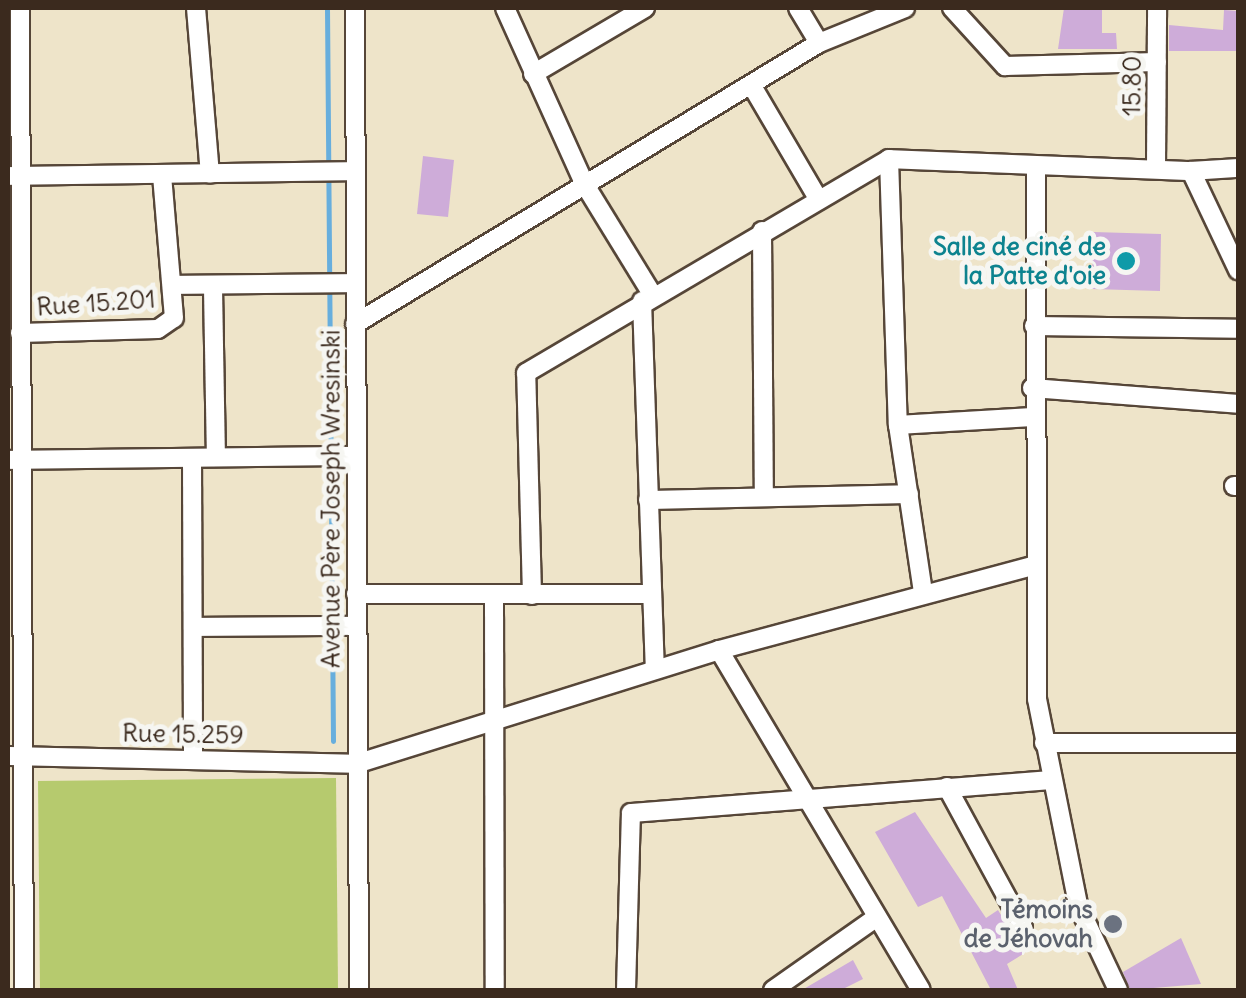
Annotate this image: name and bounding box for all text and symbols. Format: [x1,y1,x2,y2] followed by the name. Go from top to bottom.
[1116,56,1148,116] street label: 15.80
[933,232,1106,291] place label: Salle de ciné de la Patte d'oie
[1115,250,1137,272] marker: Salle de ciné de la Patte d'oie
[35,284,157,322] street label: Rue 15.201
[316,330,346,668] street label: Avenue Père Joseph Wresinski
[122,718,244,750] street label: Rue 15.259
[964,895,1093,954] place label: Témoins de Jéhovah
[1102,913,1124,935] marker: Témoins de Jéhovah

